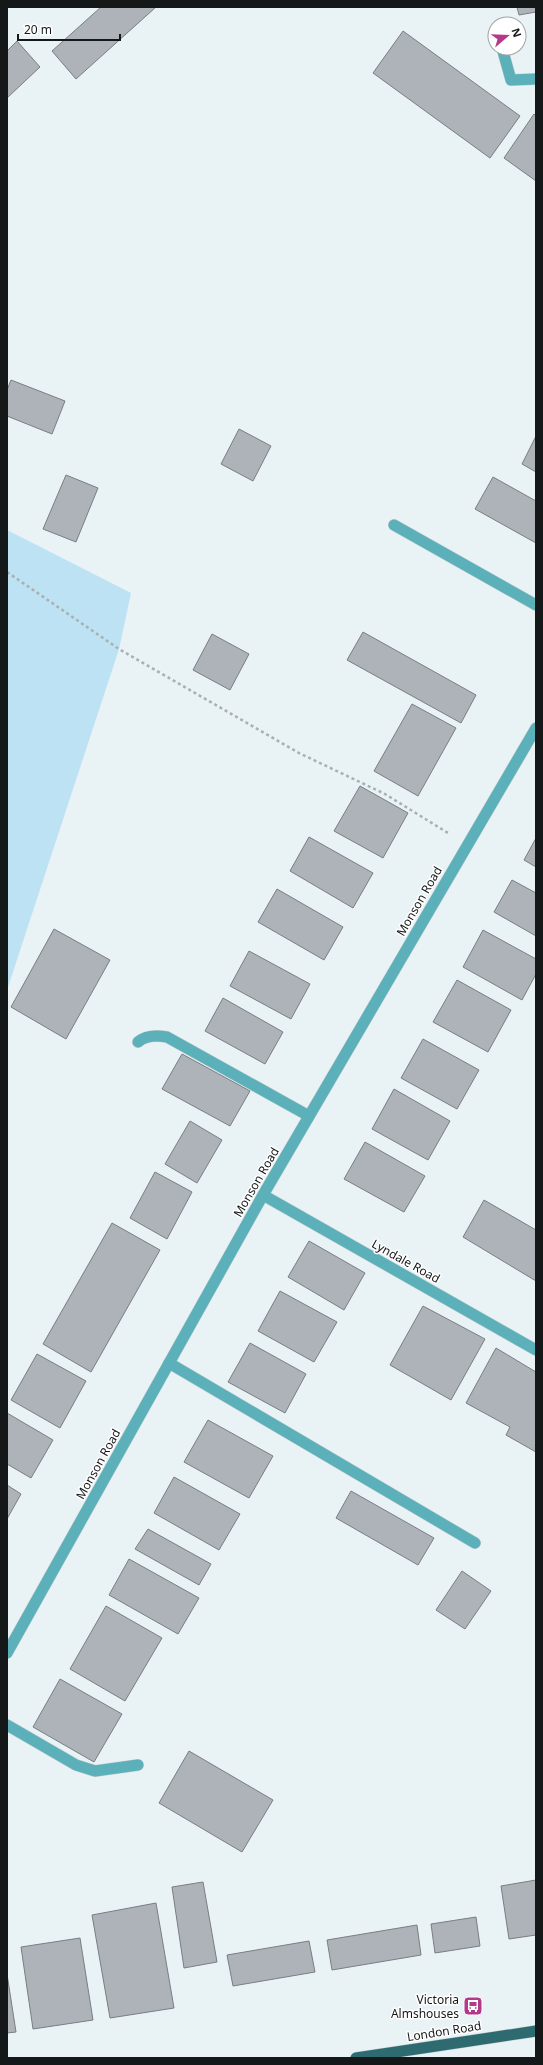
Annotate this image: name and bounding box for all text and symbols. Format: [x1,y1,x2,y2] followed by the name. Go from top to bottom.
[18,16,120,42] scale bar
[487,16,527,56] north arrow
[24,21,52,38] text: 20 m
[508,26,525,39] text: N
[392,863,446,939] street label: Monson Road
[229,1144,283,1220] street label: Monson Road
[369,1235,443,1287] street label: Lyndale Road
[72,1426,124,1502] street label: Monson Road
[391,1991,459,2022] place label: Victoria Almshouses
[462,1995,484,2017] bus stop icon: Victoria Almshouses
[406,2017,482,2045] street label: London Road

